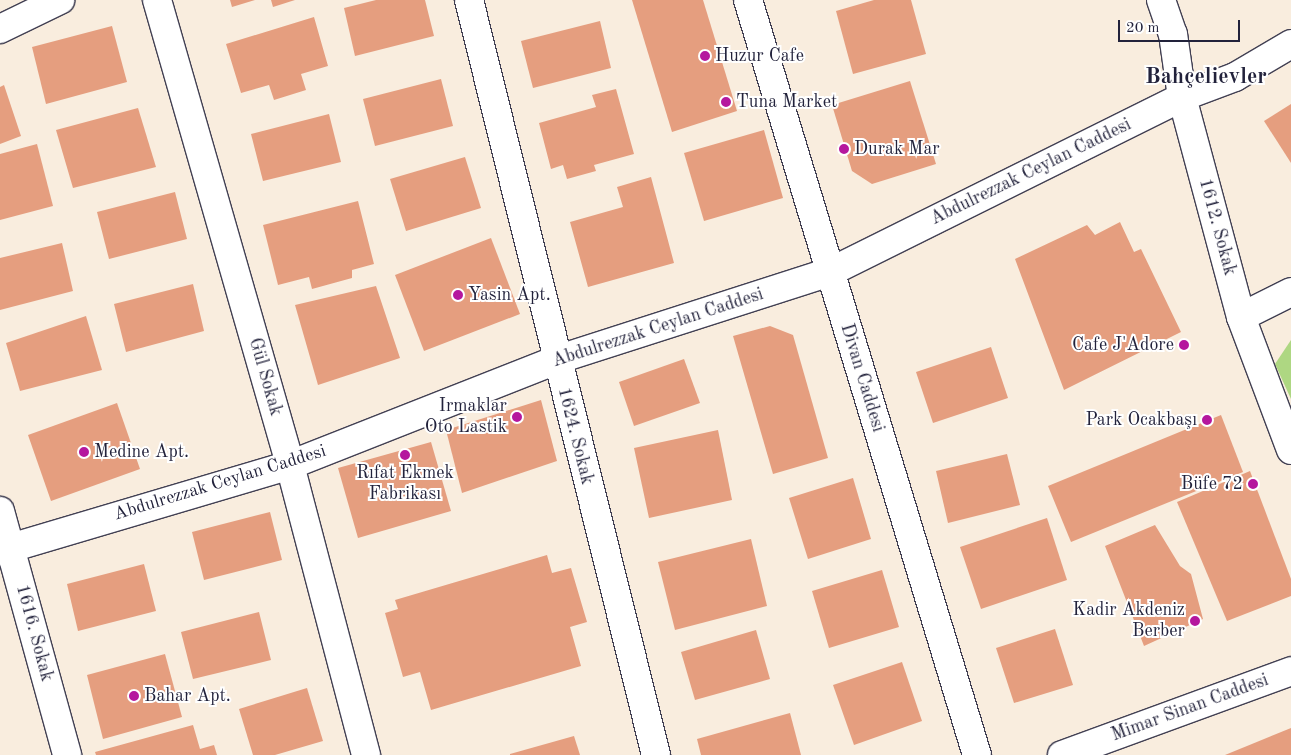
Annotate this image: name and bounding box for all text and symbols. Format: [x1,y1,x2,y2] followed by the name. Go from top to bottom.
[1121,10,1244,42] scale bar
[1126,21,1160,36] text: 20 m
[715,45,804,67] place label: Huzur Cafe
[699,50,711,62] marker: Huzur Cafe
[1145,65,1267,91] district label: Bahçelievler
[736,91,837,113] place label: Tuna Market
[720,96,732,108] marker: Tuna Market
[927,114,1135,230] street label: Abdulrezzak Ceylan Caddesi
[854,138,940,160] place label: Durak Mar
[838,143,850,155] marker: Durak Mar
[1194,176,1240,278] street label: 1612. Sokak
[468,284,551,306] place label: Yasin Apt.
[550,284,766,372] street label: Abdulrezzak Ceylan Caddesi
[452,289,464,301] marker: Yasin Apt.
[835,321,889,435] street label: Divan Caddesi
[1072,334,1174,356] place label: Cafe J'Adore
[244,335,286,419] street label: Gül Sokak
[1178,339,1190,351] marker: Cafe J'Adore
[552,385,598,487] street label: 1624. Sokak
[425,396,507,438] place label: Irmaklar Oto Lastik
[1085,409,1197,431] place label: Park Ocakbaşı
[511,411,523,423] marker: Irmaklar Oto Lastik
[1201,414,1213,426] marker: Park Ocakbaşı
[111,440,329,526] street label: Abdulrezzak Ceylan Caddesi
[94,441,189,463] place label: Medine Apt.
[78,446,90,458] marker: Medine Apt.
[399,449,411,461] marker: Rıfat Ekmek Fabrikası
[356,463,454,506] place label: Rıfat Ekmek Fabrikası
[1181,473,1243,495] place label: Büfe 72
[1247,478,1259,490] marker: Büfe 72
[11,582,57,684] street label: 1616. Sokak
[1073,600,1185,642] place label: Kadir Akdeniz Berber
[1189,615,1201,627] marker: Kadir Akdeniz Berber
[1108,670,1272,746] street label: Mimar Sinan Caddesi
[144,685,231,707] place label: Bahar Apt.
[128,690,140,702] marker: Bahar Apt.

